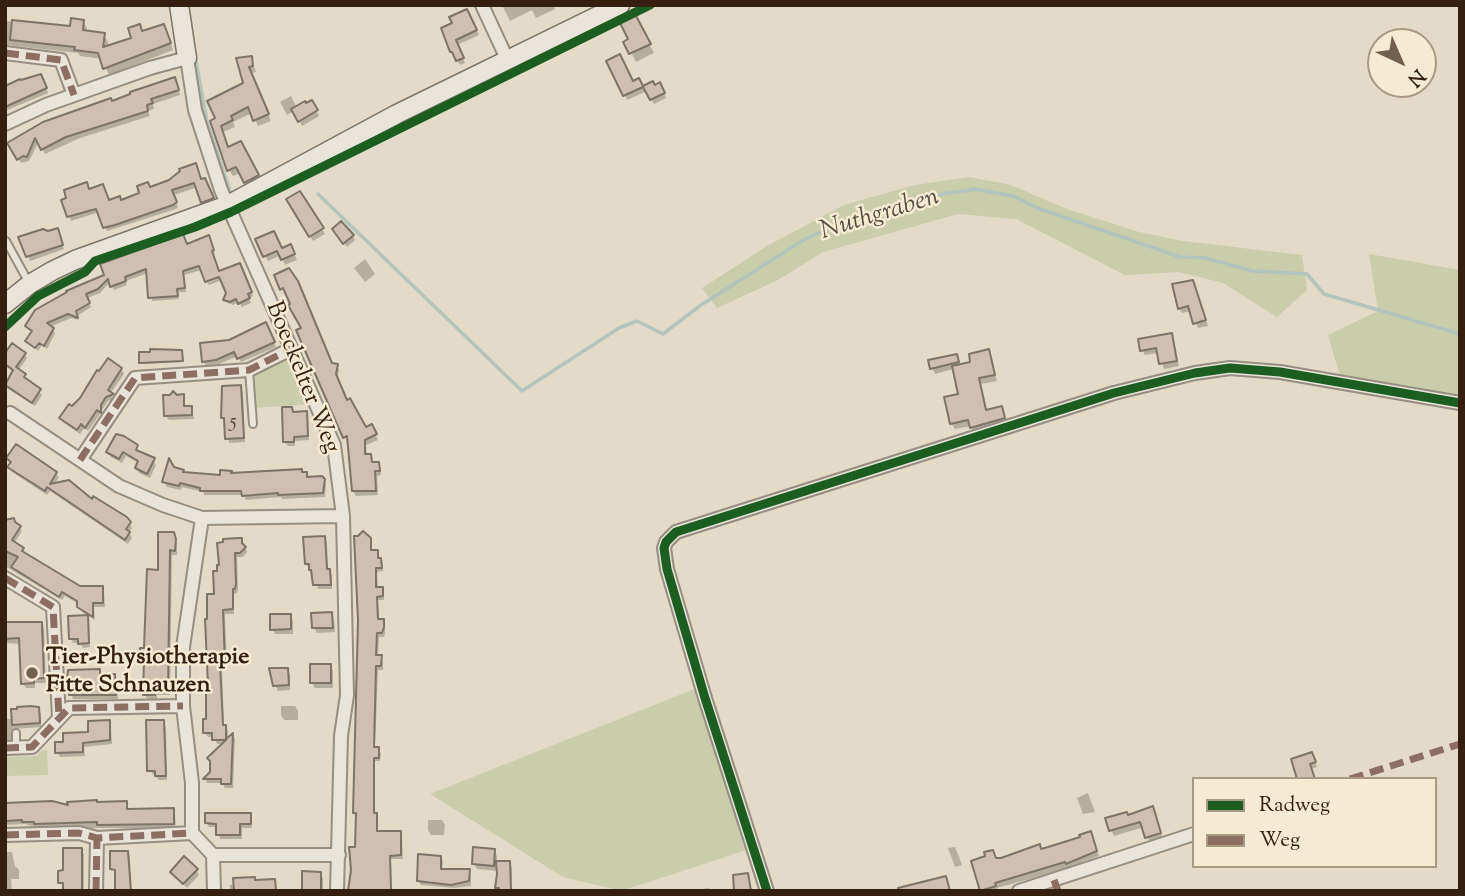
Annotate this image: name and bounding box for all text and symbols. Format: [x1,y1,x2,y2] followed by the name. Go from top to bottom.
[1367,28,1437,98] north arrow
[1401,62,1430,92] text: N
[817,183,943,249] water label: Nuthgraben
[257,298,345,458] street label: Boeckelter Weg
[229,410,237,436] house number: 5
[46,645,249,701] place label: Tier-Physiotherapie Fitte Schnauzen
[24,665,40,681] marker: Tier-Physiotherapie Fitte Schnauzen
[1192,777,1437,868] legend
[1259,791,1330,821] text: Radweg
[1259,826,1300,856] text: Weg

